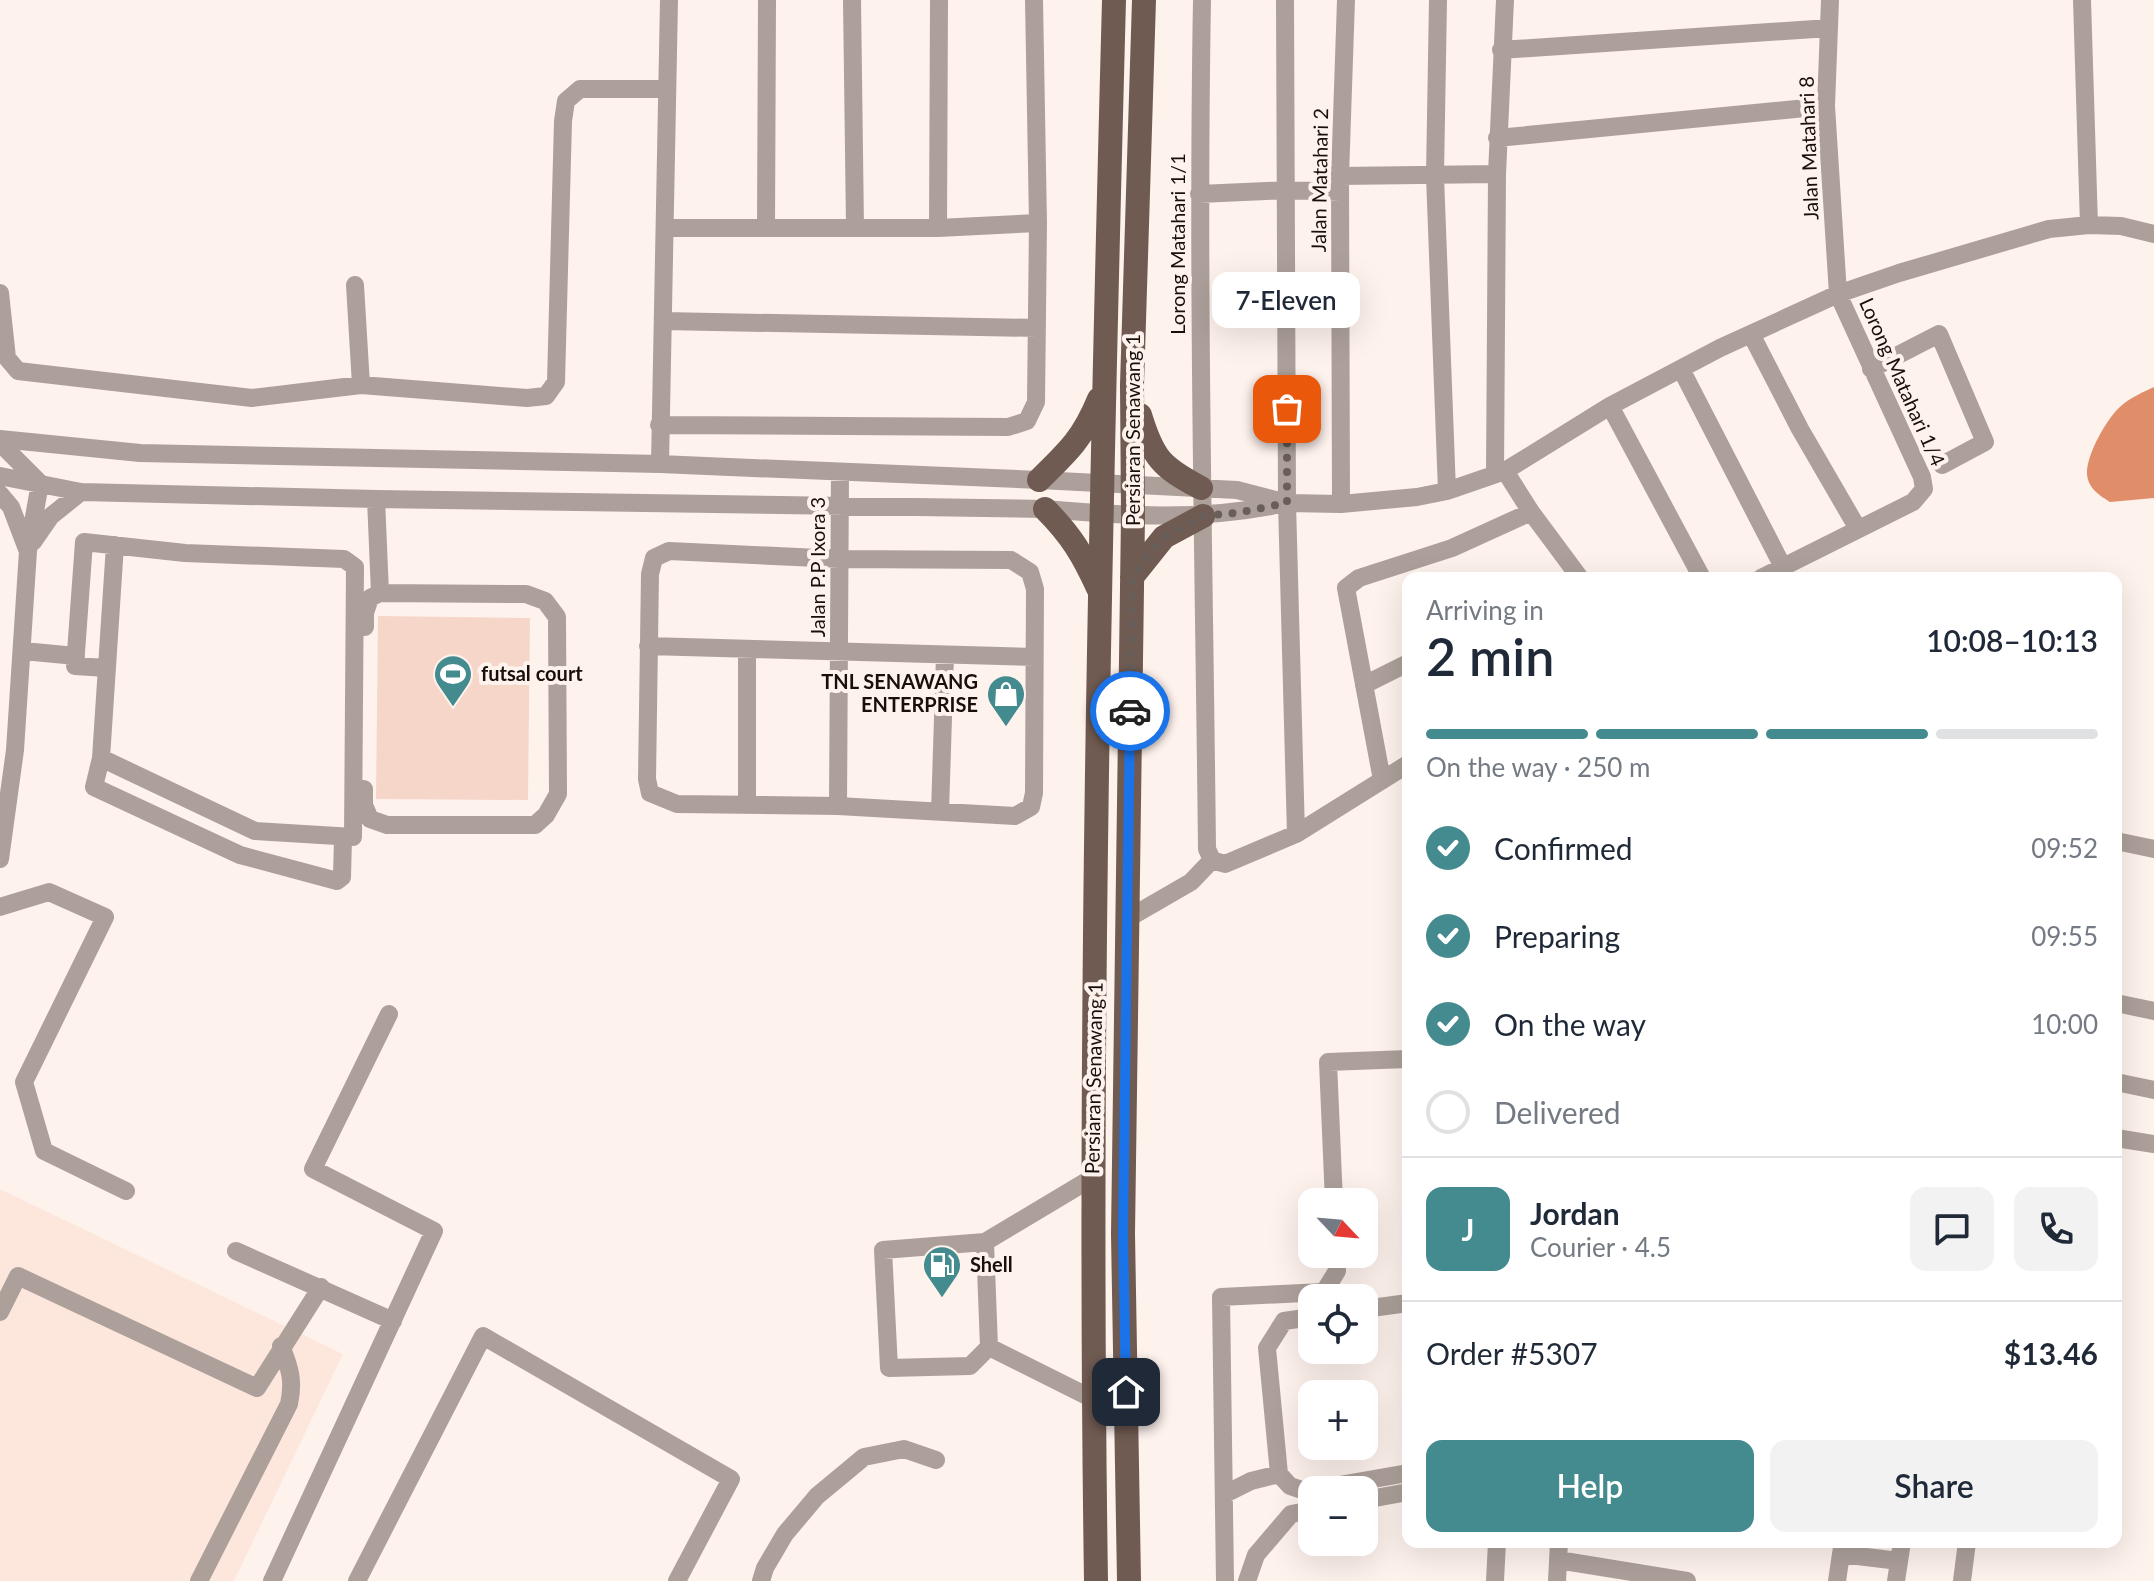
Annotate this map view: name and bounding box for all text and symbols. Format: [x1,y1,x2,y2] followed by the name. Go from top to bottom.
[1793,76,1823,220] street label: Jalan Matahari 8
[1306,108,1332,252] street label: Jalan Matahari 2
[1165,153,1189,335] street label: Lorong Matahari 1/1
[1213,273,1361,329] callout: 7-Eleven
[1235,284,1337,316] text: 7-Eleven
[1855,294,1951,470] street label: Lorong Matahari 1/4
[1120,334,1144,526] street label: Persiaran Senawang 1
[1253,375,1321,443] pin
[1265,387,1309,431] icon: bag
[805,497,829,637] street label: Jalan P.P Ixora 3
[1426,594,1544,626] text: Arriving in
[1926,622,2098,658] text: 10:08–10:13
[1426,625,1554,687] text: 2 min
[432,653,474,708] sports icon: futsal court
[481,661,583,685] place label: futsal court
[821,669,978,716] place label: TNL SENAWANG ENTERPRISE
[1090,671,1170,751] courier
[985,673,1027,728] shop icon: TNL SENAWANG ENTERPRISE
[1108,689,1152,733] icon: car
[1426,751,1650,783] text: On the way · 250 m
[1426,826,1470,870] icon: check
[1494,830,1633,866] text: Confirmed
[2031,832,2098,864] text: 09:52
[1426,914,1470,958] icon: check
[1494,918,1620,954] text: Preparing
[2031,920,2098,952] text: 09:55
[1079,982,1107,1174] street label: Persiaran Senawang 1
[1426,1002,1470,1046] icon: check
[1494,1006,1646,1042] text: On the way
[2031,1008,2098,1040] text: 10:00
[1494,1094,1621,1130] text: Delivered
[1910,1187,1994,1271] button: chat
[2014,1187,2098,1271] button: phone
[1298,1188,1378,1268] north arrow
[1298,1188,1378,1556] map controls
[1530,1195,1620,1231] text: Jordan
[1462,1211,1474,1247] text: J
[1530,1231,1671,1263] text: Courier · 4.5
[921,1244,963,1299] fuel station icon: Shell
[970,1252,1013,1276] place label: Shell
[1298,1284,1378,1364] button: locate
[1426,1335,1598,1371] text: Order #5307
[2004,1335,2098,1371] text: $13.46
[1092,1358,1160,1426] pin
[1104,1370,1148,1414] icon: home
[1298,1380,1378,1460] button: +
[1426,1440,1754,1532] button: Help
[1770,1440,2098,1532] button: Share
[1298,1476,1378,1556] button: −

